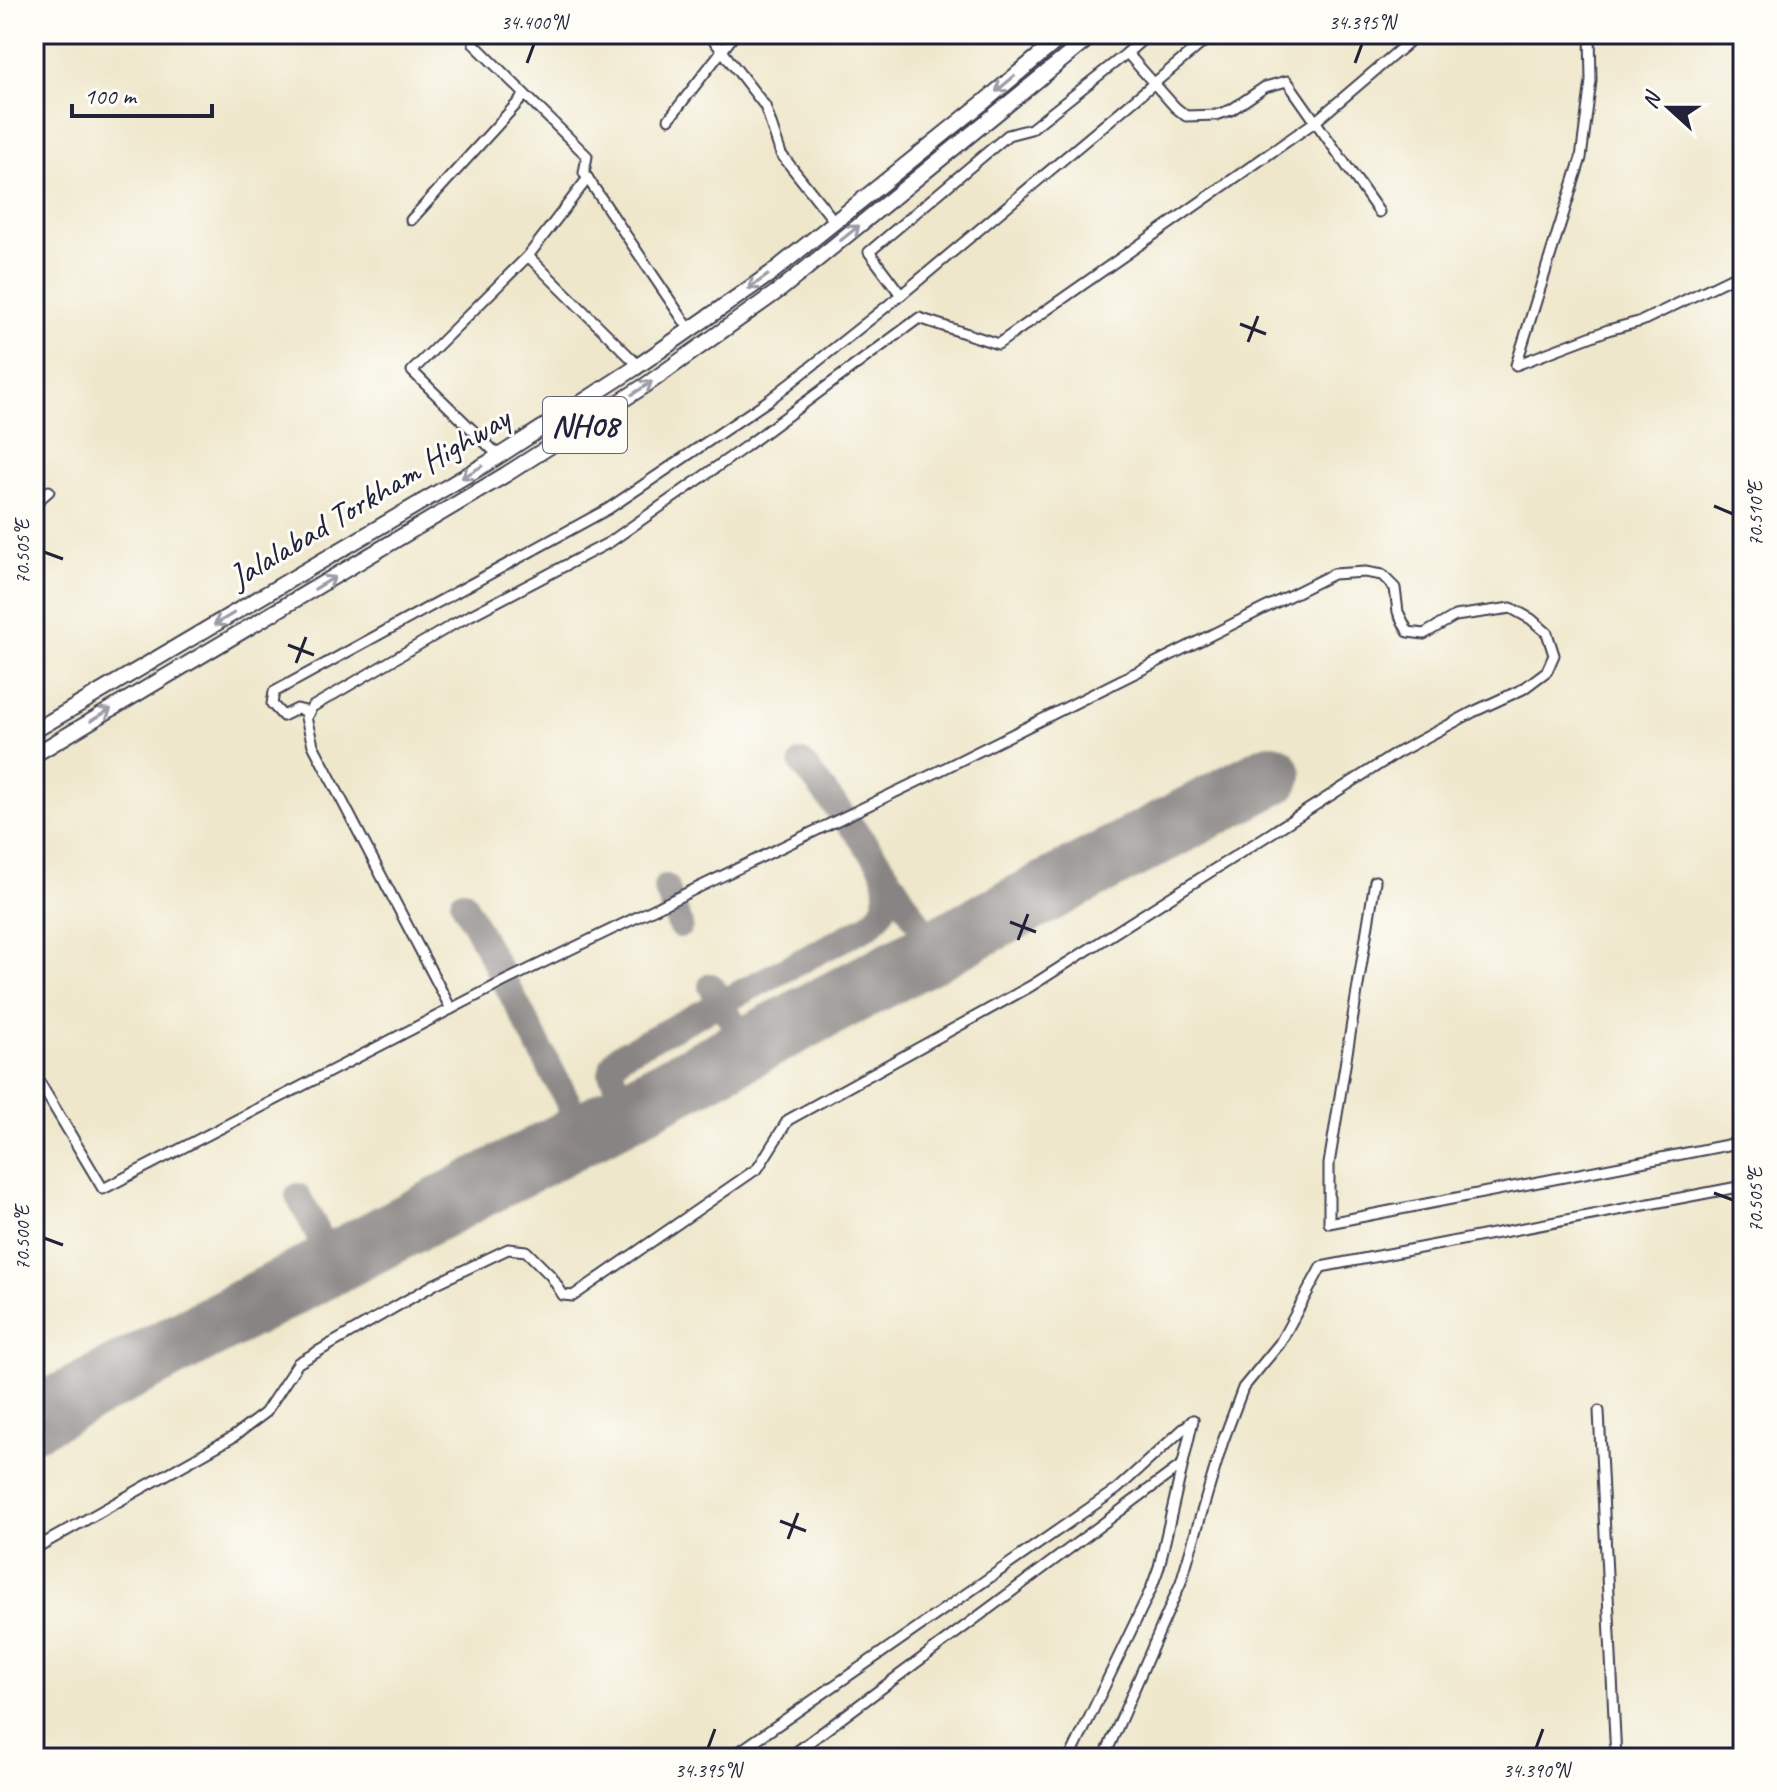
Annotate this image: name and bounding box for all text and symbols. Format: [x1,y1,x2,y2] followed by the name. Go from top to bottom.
[501,10,570,35] text: 34.400°N
[1329,10,1398,35] text: 34.395°N
[72,68,212,118] scale bar
[1629,68,1709,148] north arrow
[995,75,1016,93] one-way arrow
[84,81,138,111] text: 100 m
[1636,87,1668,113] text: N
[839,224,860,242] one-way arrow
[748,274,770,290] one-way arrow
[630,380,652,396] one-way arrow
[219,394,520,599] street label: Jalalabad Torkham Highway
[543,397,627,453] road number: NH08
[461,464,484,480] one-way arrow
[1743,479,1768,547] text: 70.510°E
[10,517,35,585] text: 70.505°E
[313,574,336,590] one-way arrow
[213,611,236,627] one-way arrow
[89,707,112,723] one-way arrow
[1743,1165,1768,1233] text: 70.505°E
[10,1203,35,1271] text: 70.500°E
[675,1758,744,1783] text: 34.395°N
[1503,1758,1572,1783] text: 34.390°N

